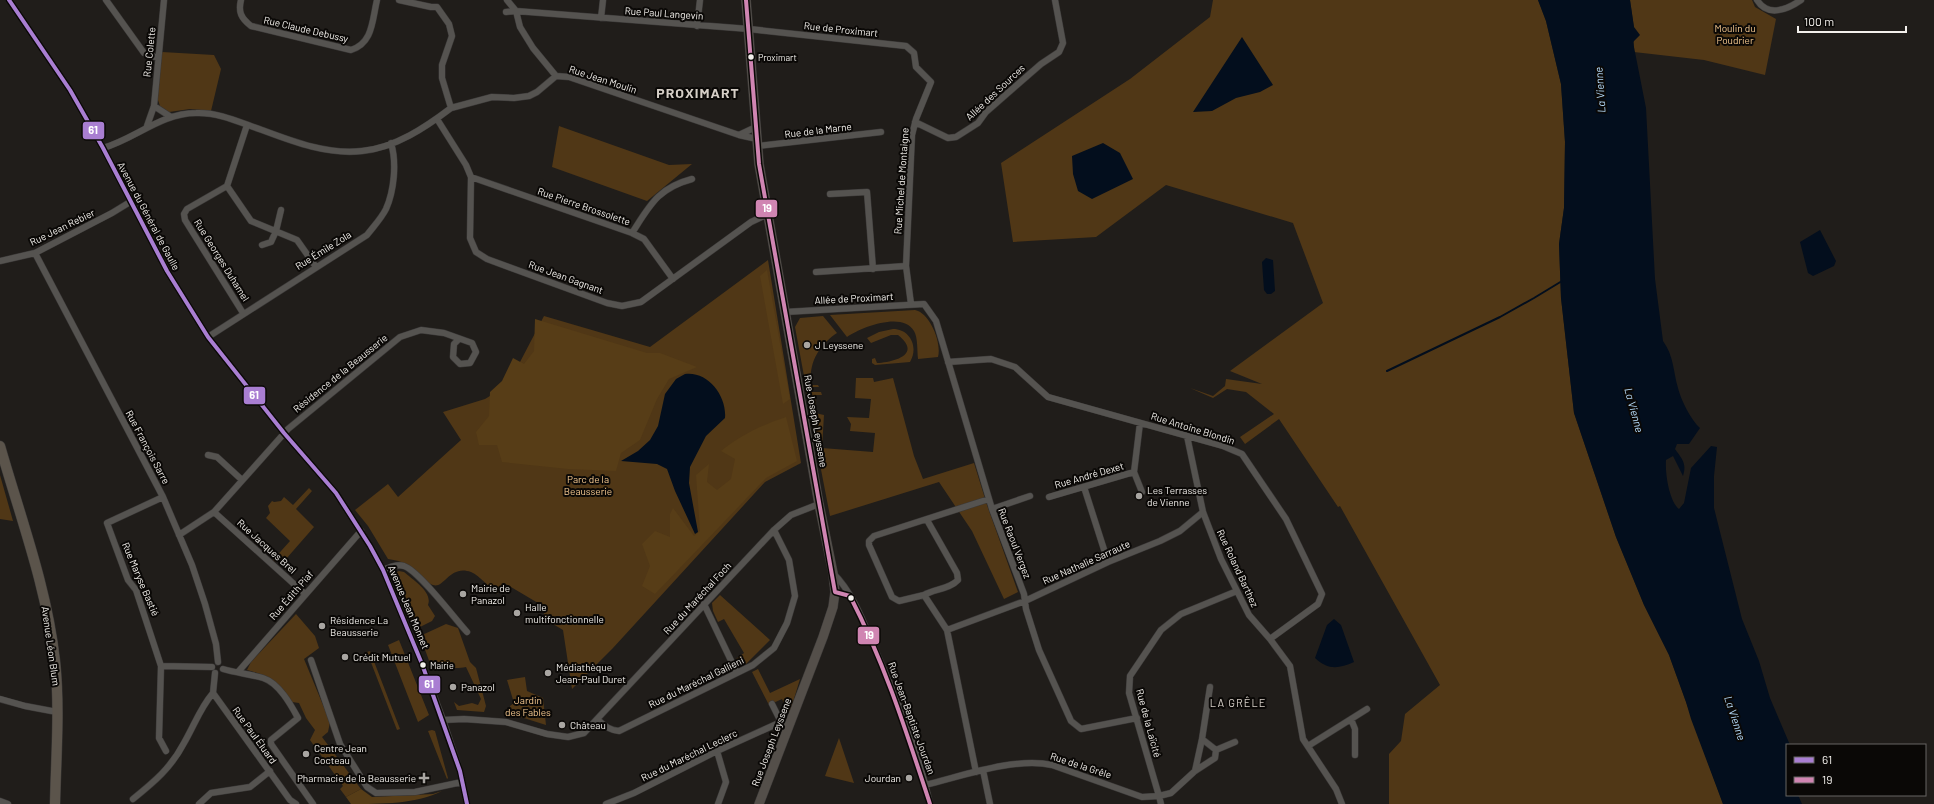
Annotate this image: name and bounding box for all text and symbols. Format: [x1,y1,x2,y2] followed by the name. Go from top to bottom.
[624,4,704,22] street label: Rue Paul Langevin
[1798,8,1906,34] scale bar
[262,13,350,45] street label: Rue Claude Debussy
[1804,14,1834,28] text: 100 m
[803,19,879,39] street label: Rue de Proximart
[1714,22,1756,46] park label: Moulin du Poudrier
[140,26,158,78] street label: Rue Colette
[746,52,756,62] marker: Proximart
[758,52,797,63] place label: Proximart
[963,61,1027,122] street label: Allée des Sources
[568,62,638,96] street label: Rue Jean Moulin
[1591,66,1608,113] water label: La Vienne
[656,84,740,101] district label: PROXIMART
[784,120,852,140] street label: Rue de la Marne
[82,121,105,140] line badge: 61
[88,123,98,136] text: 61
[891,127,911,235] street label: Rue Michel de Montaigne
[115,160,183,272] street label: Avenue du Général de Gaulle
[536,184,632,228] street label: Rue Pierre Brossolette
[755,199,778,218] line badge: 19
[762,201,772,214] text: 19
[28,206,97,248] street label: Rue Jean Rebier
[192,217,252,303] street label: Rue Georges Duhamel
[293,228,353,272] street label: Rue Émile Zola
[527,258,605,296] street label: Rue Jean Gagnant
[814,290,894,306] street label: Allée de Proximart
[290,331,390,415] street label: Résidence de la Beausserie
[815,339,863,351] place label: J Leyssene
[802,340,812,350] marker: J Leyssene
[802,374,830,468] street label: Rue Joseph Leyssene
[243,386,266,405] line badge: 61
[1622,386,1647,434] water label: La Vienne
[249,388,259,401] text: 61
[123,408,173,486] street label: Rue François Sarre
[1150,410,1236,446] street label: Rue Antoine Blondin
[1053,459,1125,491] street label: Rue André Dexet
[564,473,612,497] park label: Parc de la Beausserie
[1147,484,1207,508] place label: Les Terrasses de Vienne
[1134,491,1144,501] marker: Les Terrasses de Vienne
[996,506,1034,580] street label: Rue Raoul Vergez
[235,516,299,576] street label: Rue Jacques Brel
[1215,527,1261,609] street label: Rue Roland Barthez
[1040,537,1132,587] street label: Rue Nathalie Sarraute
[120,540,162,618] street label: Rue Maryse Bastié
[661,559,733,637] street label: Rue du Maréchal Foch
[386,563,432,651] street label: Avenue Jean Monnet
[266,568,316,622] street label: Rue Édith Piaf
[471,582,510,606] place label: Mairie de Panazol
[458,589,468,599] marker: Mairie de Panazol
[846,593,856,603] unlabelled marker
[525,601,604,625] place label: Halle multifonctionnelle
[40,606,62,686] street label: Avenue Léon Blum
[512,608,522,618] marker: Halle multifonctionnelle
[330,614,388,638] place label: Résidence La Beausserie
[317,621,327,631] marker: Résidence La Beausserie
[857,626,880,645] line badge: 19
[864,628,874,641] text: 19
[353,651,411,663] place label: Crédit Mutuel
[340,652,350,662] marker: Crédit Mutuel
[646,654,746,710] street label: Rue du Maréchal Gallieni
[418,660,428,670] marker: Mairie
[430,660,454,671] place label: Mairie
[886,660,938,776] street label: Rue Jean-Baptiste Jourdan
[556,661,626,685] place label: Médiathèque Jean-Paul Duret
[543,668,553,678] marker: Médiathèque Jean-Paul Duret
[418,675,441,694] line badge: 61
[424,677,434,690] text: 61
[461,681,495,693] place label: Panazol
[448,682,458,692] marker: Panazol
[1134,687,1164,759] street label: Rue de la Laïcité
[505,694,551,718] park label: Jardin des Fables
[1722,694,1749,742] water label: La Vienne
[749,696,793,788] street label: Rue Joseph Leyssene
[1210,696,1266,709] district label: LA GRÊLE
[230,704,280,766] street label: Rue Paul Éluard
[570,719,606,731] place label: Château
[557,720,567,730] marker: Château
[639,726,739,784] street label: Rue du Maréchal Leclerc
[314,742,367,766] place label: Centre Jean Cocteau
[1786,744,1926,796] legend
[301,749,311,759] marker: Centre Jean Cocteau
[1049,749,1113,781] street label: Rue de la Grêle
[1822,752,1832,766] text: 61
[297,772,416,784] place label: Pharmacie de la Beausserie
[865,772,901,784] place label: Jourdan
[1822,772,1832,786] text: 19
[419,773,429,783] marker: Pharmacie de la Beausserie
[904,773,914,783] marker: Jourdan

